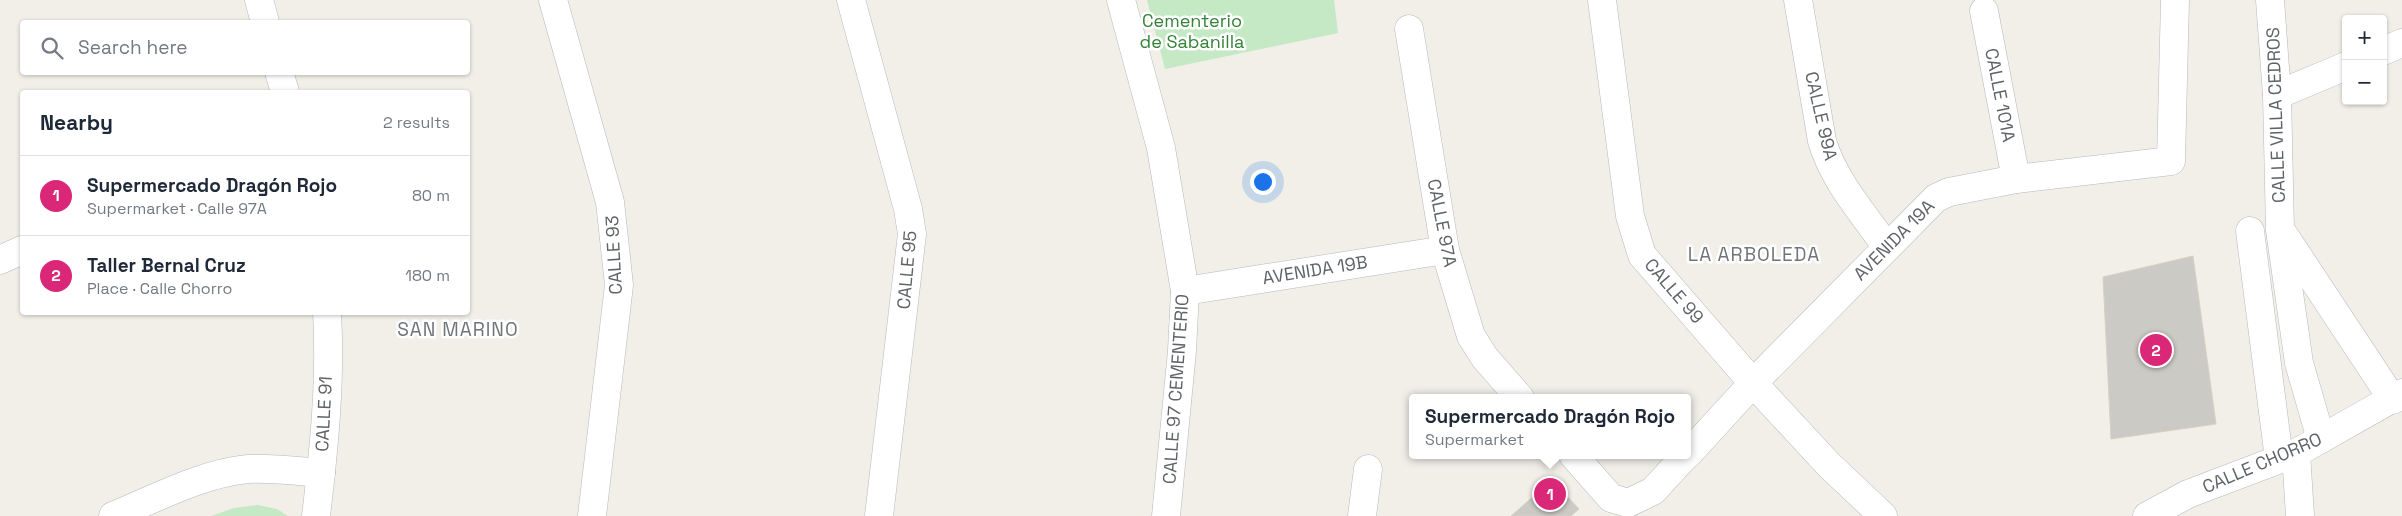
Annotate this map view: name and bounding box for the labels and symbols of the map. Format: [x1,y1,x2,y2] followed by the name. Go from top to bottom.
[1140,9,1244,53] park label: Cementerio de Sabanilla
[2261,27,2290,203] street label: CALLE VILLA CEDROS
[1980,46,2021,144] street label: CALLE 101A
[1800,69,1843,163] street label: CALLE 99A
[1250,169,1276,195] your location
[1423,177,1462,269] street label: CALLE 97A
[1848,194,1939,285] street label: AVENIDA 19A
[600,215,627,295] street label: CALLE 93
[892,230,921,310] street label: CALLE 95
[1688,242,1820,267] district label: LA ARBOLEDA
[1261,250,1369,289] street label: AVENIDA 19B
[1640,253,1709,328] street label: CALLE 99
[1157,293,1194,485] street label: CALLE 97 CEMENTERIO
[397,317,519,342] district label: SAN MARINO
[2140,331,2172,369] pin: 2
[310,376,337,452] street label: CALLE 91
[2199,427,2325,498] street label: CALLE CHORRO
[1534,475,1566,513] pin: 1

